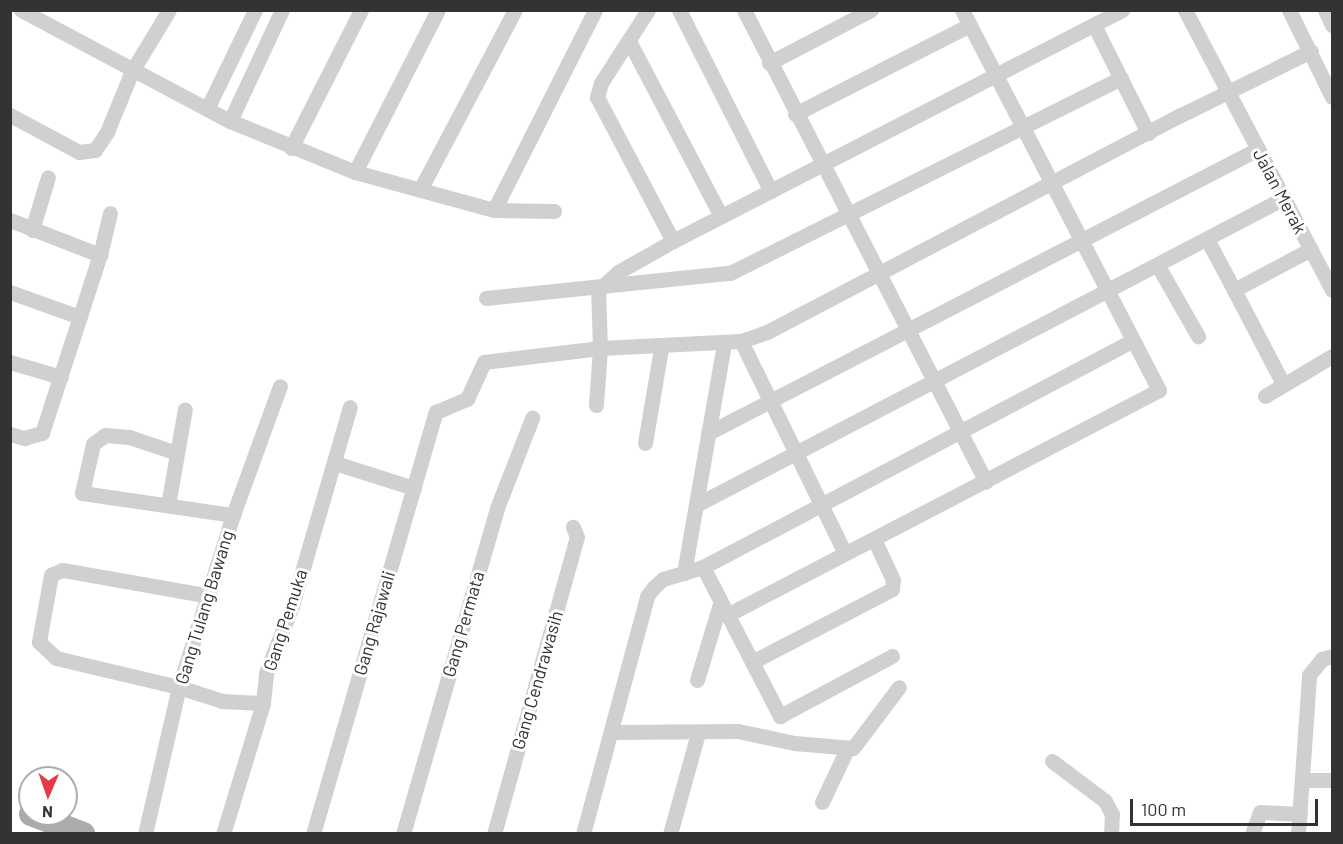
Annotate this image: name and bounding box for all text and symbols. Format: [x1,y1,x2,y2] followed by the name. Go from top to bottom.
[1249,145,1311,237] street label: Jalan Merak
[170,527,238,687] street label: Gang Tulang Bawang
[258,566,312,674] street label: Gang Pemuka
[349,568,399,678] street label: Gang Rajawali
[438,569,488,679] street label: Gang Permata
[507,608,567,752] street label: Gang Cendrawasih
[18,766,78,826] north arrow
[1133,787,1320,825] scale bar
[1141,798,1186,820] text: 100 m
[42,803,53,822] text: N

